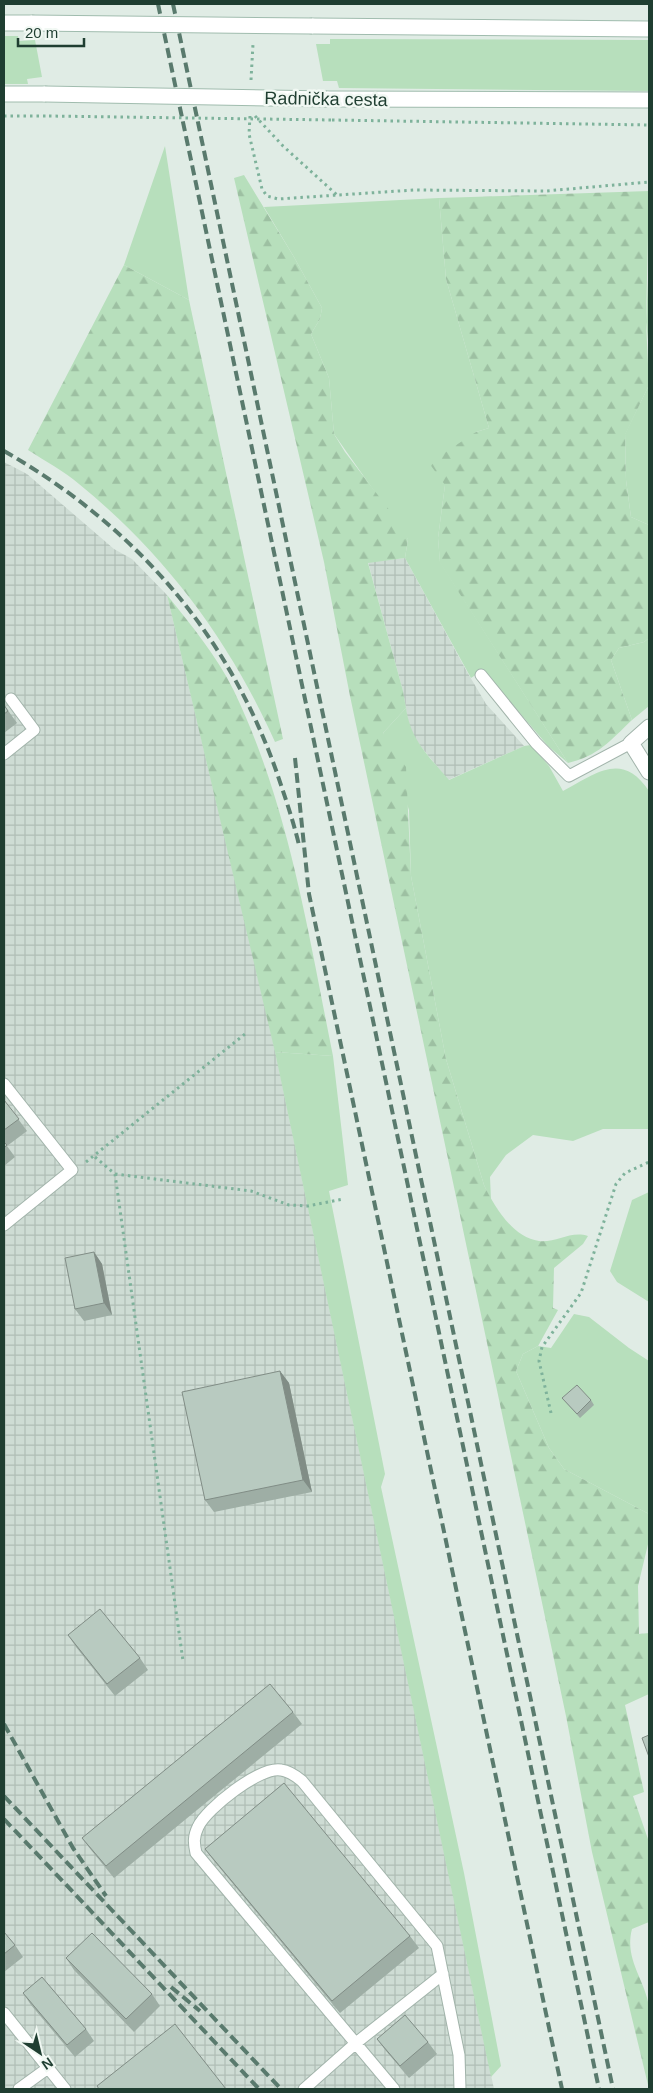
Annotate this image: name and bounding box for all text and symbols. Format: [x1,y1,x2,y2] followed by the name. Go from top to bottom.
[18,15,84,47] scale bar
[25,24,58,41] text: 20 m
[264,88,389,110] street label: Radnička cesta
[15,2028,65,2078] north arrow
[39,2054,56,2073] text: N

